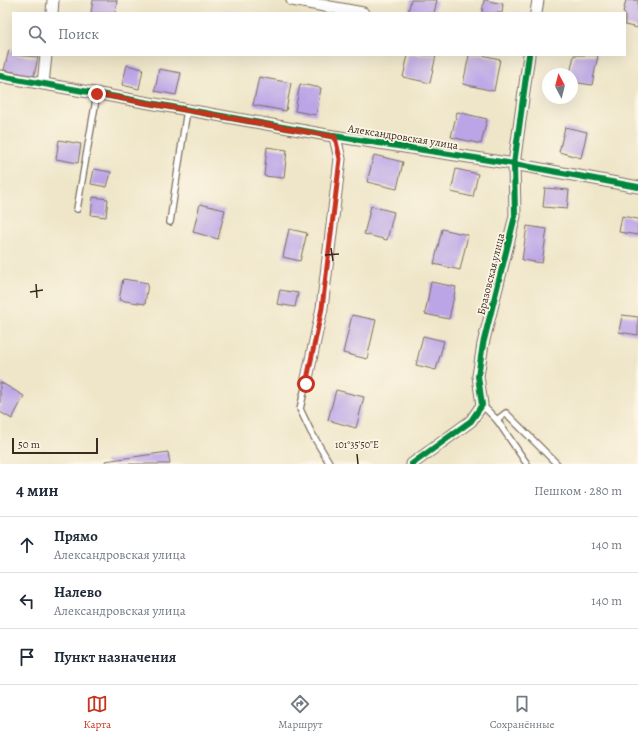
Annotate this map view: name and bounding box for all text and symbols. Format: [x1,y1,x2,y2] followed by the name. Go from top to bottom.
[12,12,626,56] search box
[26,23,48,45] icon: search
[58,24,99,44] text: Поиск
[542,68,578,104] north arrow
[88,85,106,103] route end
[346,121,460,153] street label: Александровская улица
[474,231,509,316] street label: Бразовская улица
[297,375,315,393] route start
[12,436,98,455] scale bar
[18,437,40,452] text: 50 m
[335,438,379,451] text: 101°35'50"E
[16,479,59,502] text: 4 мин
[534,482,622,499] text: Пешком · 280 m
[54,526,98,546] text: Прямо
[16,534,38,556] icon: ahead
[591,536,622,553] text: 140 m
[54,546,186,563] text: Александровская улица
[54,582,102,602] text: Налево
[16,590,38,612] icon: left
[591,592,622,609] text: 140 m
[54,602,186,619] text: Александровская улица
[16,646,38,668] icon: arrive
[54,647,176,667] text: Пункт назначения
[83,693,111,732] tab: Карта
[278,693,323,732] tab: Маршрут
[490,693,555,732] tab: Сохранённые

